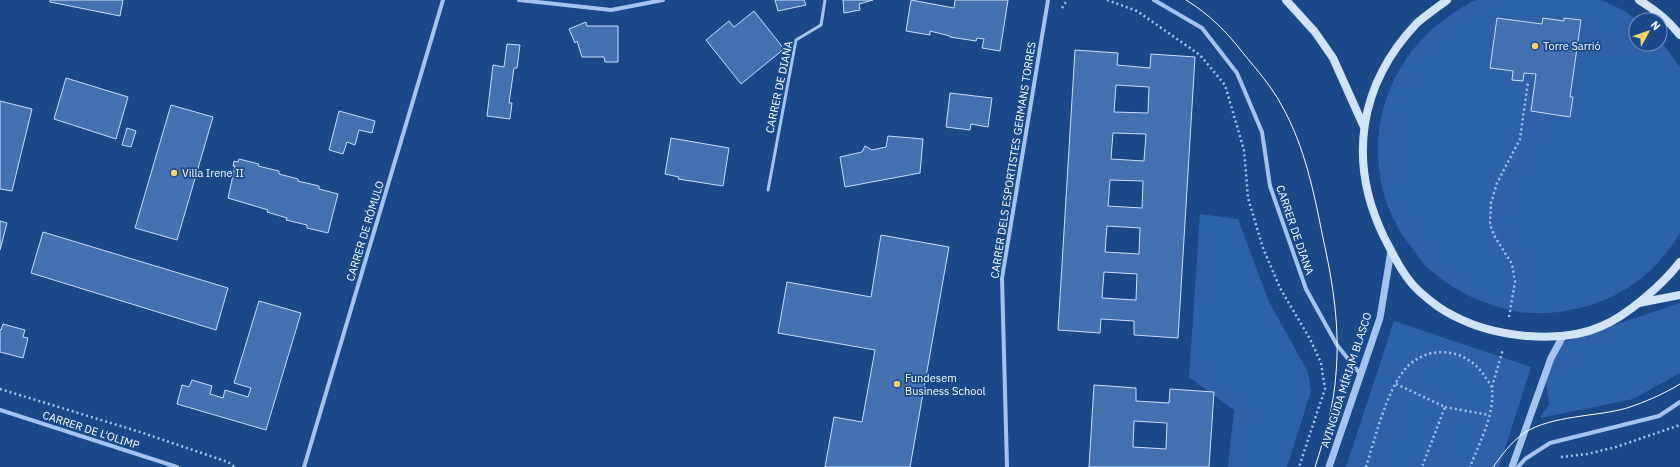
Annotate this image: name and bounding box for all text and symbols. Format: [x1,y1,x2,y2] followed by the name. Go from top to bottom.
[1628,12,1668,52] north arrow
[1648,18,1664,33] text: N
[1543,39,1601,53] place label: Torre Sarrió
[762,40,796,134] street label: CARRER DE DIANA
[987,41,1039,279] street label: CARRER DELS ESPORTISTES GERMANS TORRES
[1530,41,1540,51] marker: Torre Sarrió
[182,166,244,180] place label: Villa Irene II
[169,168,179,178] marker: Villa Irene II
[343,179,387,283] street label: CARRER DE RÓMULO
[1273,183,1317,277] street label: CARRER DE DIANA
[1317,310,1375,450] street label: AVINGUDA MÍRIAM BLASCO
[905,371,986,398] place label: Fundesem Business School
[892,379,902,389] marker: Fundesem Business School
[41,408,141,452] street label: CARRER DE L'OLIMP

